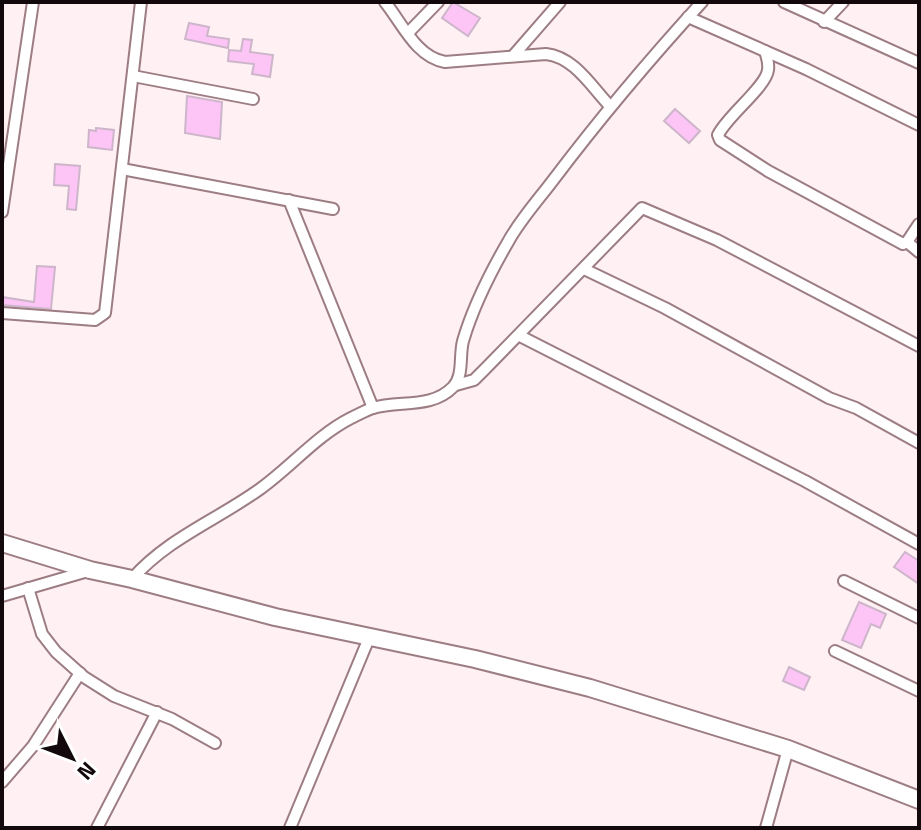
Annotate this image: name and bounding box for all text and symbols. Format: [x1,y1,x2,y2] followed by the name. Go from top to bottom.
[32,718,112,798] north arrow
[69,754,105,788] text: N

